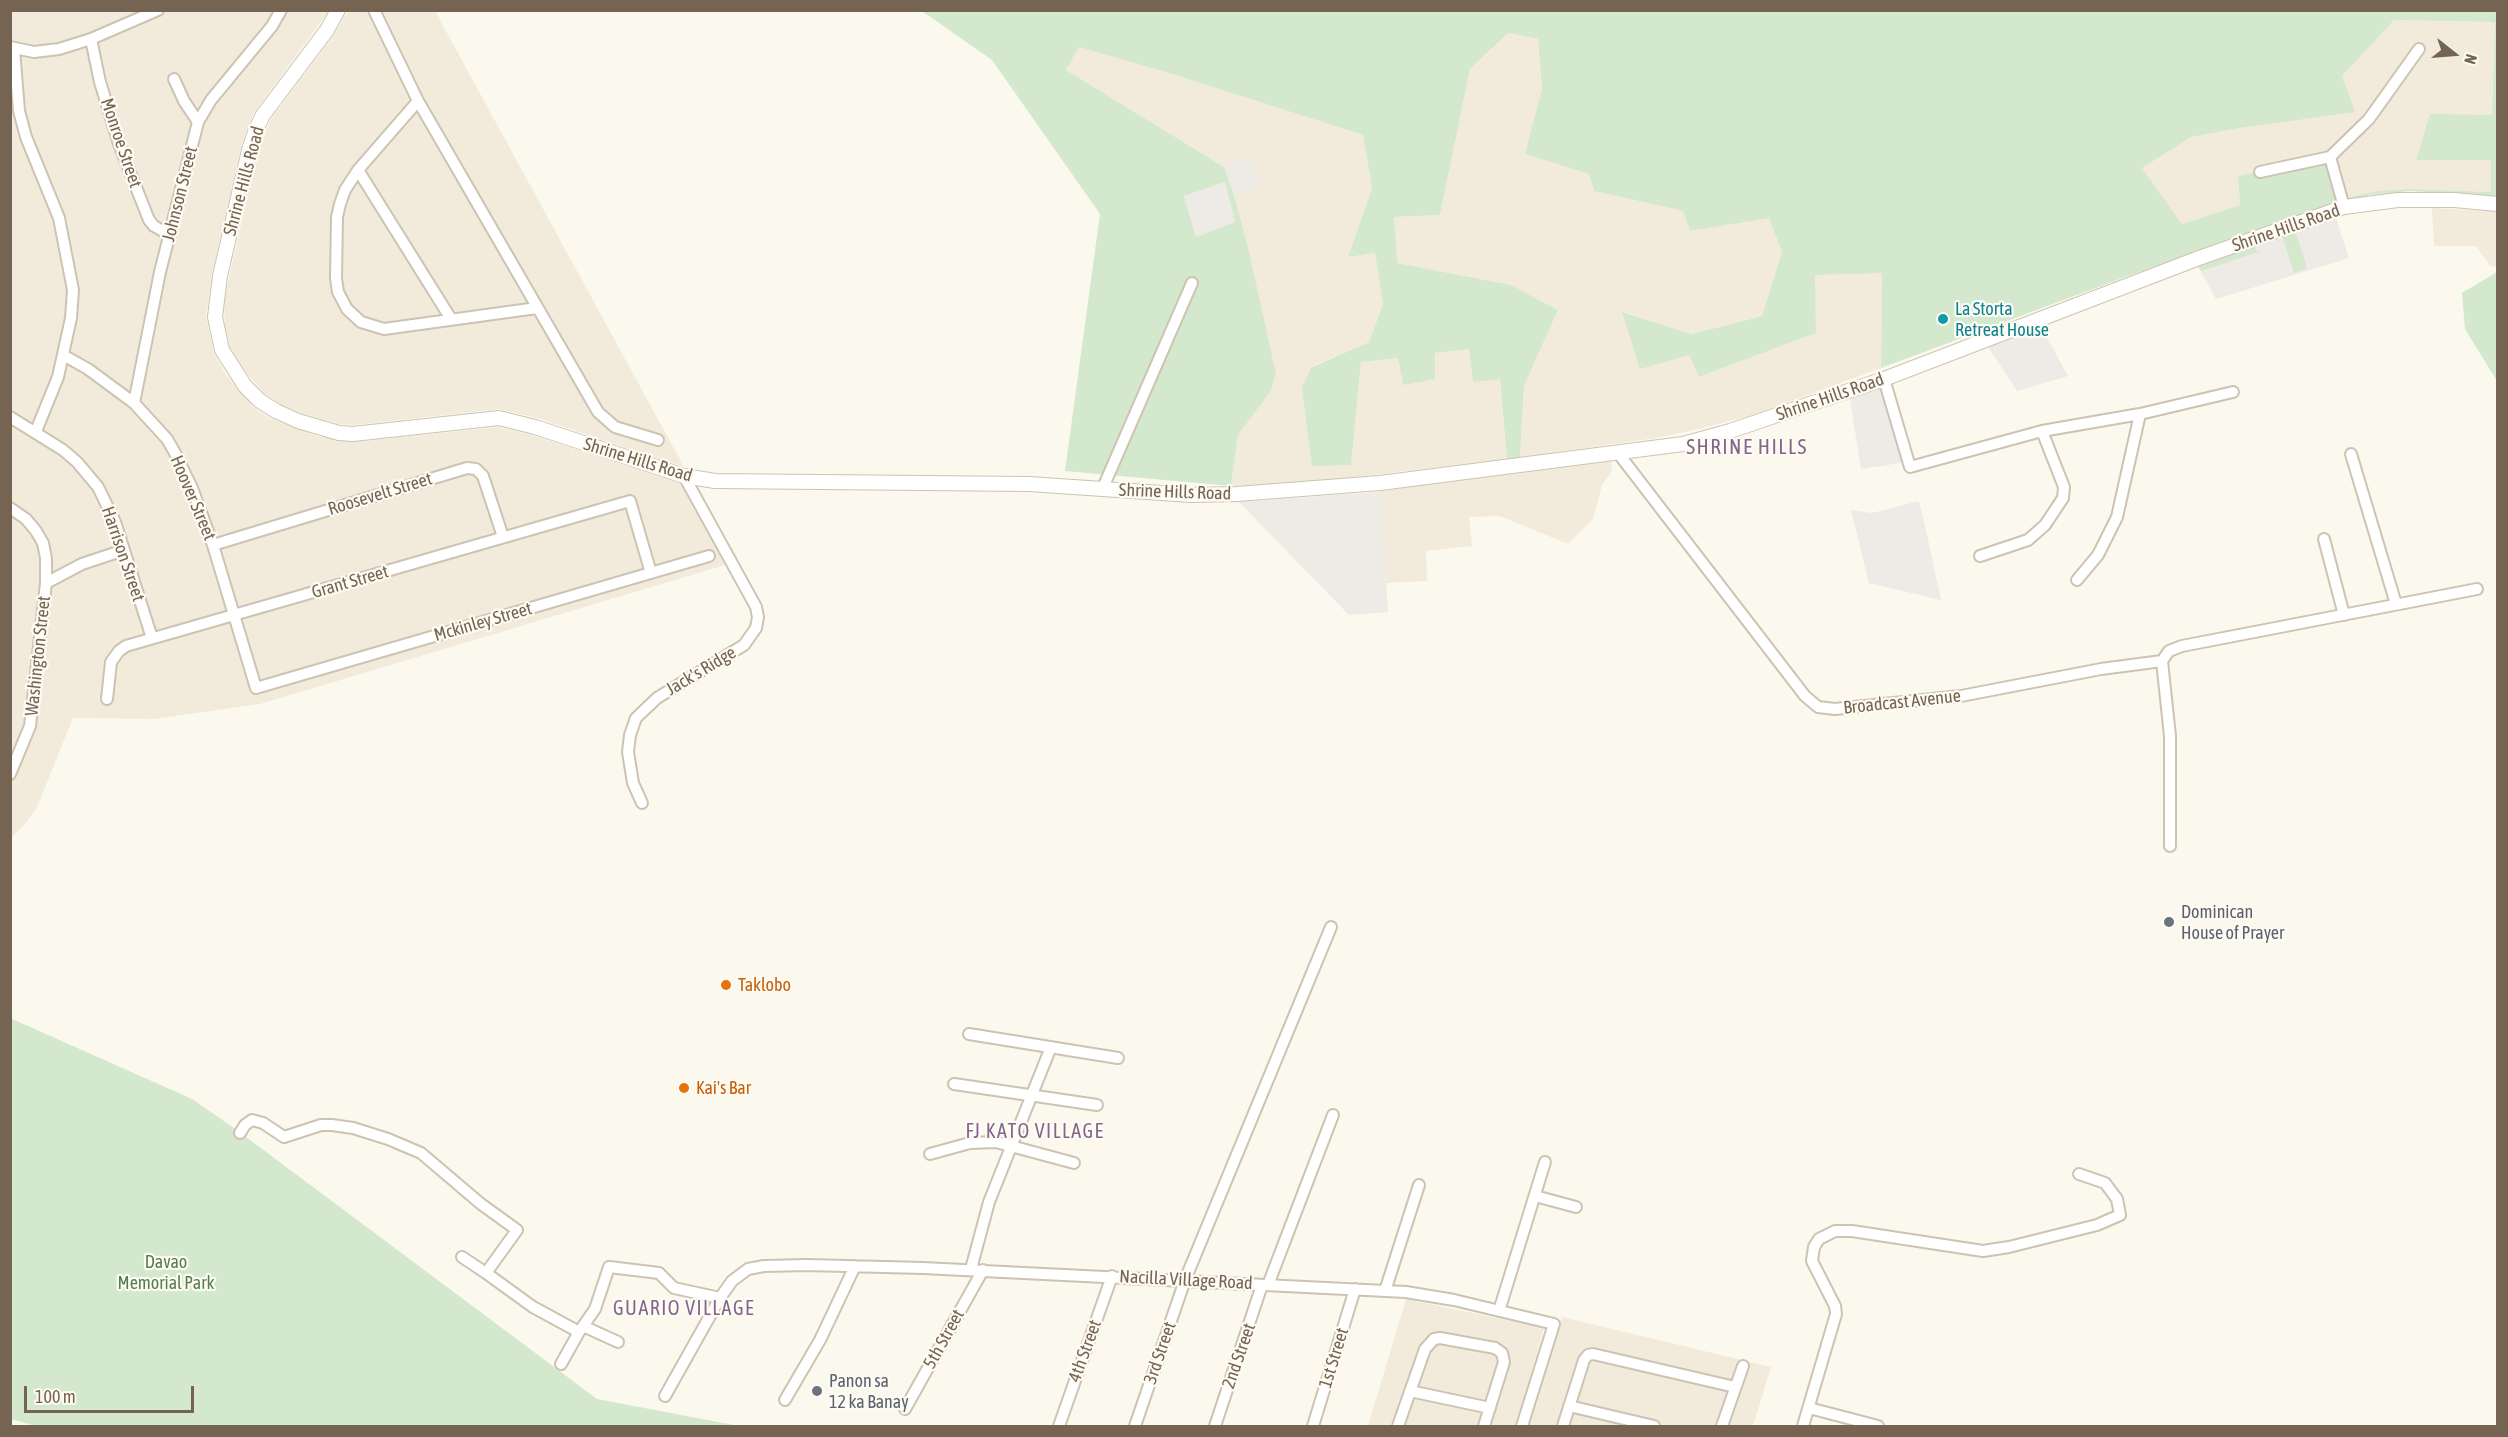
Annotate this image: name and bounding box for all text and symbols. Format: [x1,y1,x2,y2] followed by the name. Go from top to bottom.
[2424,24,2484,84] north arrow
[2461,52,2481,66] text: N
[96,95,146,191] street label: Monroe Street
[219,124,269,238] street label: Shrine Hills Road
[158,144,202,244] street label: Johnson Street
[2229,199,2343,257] street label: Shrine Hills Road
[1955,298,2049,340] place label: La Storta Retreat House
[1936,312,1950,326] marker: La Storta Retreat House
[1773,368,1887,426] street label: Shrine Hills Road
[581,433,695,487] street label: Shrine Hills Road
[1686,434,1808,460] district label: SHRINE HILLS
[166,452,220,544] street label: Hoover Street
[325,468,435,520] street label: Roosevelt Street
[1118,479,1232,505] street label: Shrine Hills Road
[97,504,149,604] street label: Harrison Street
[309,561,391,603] street label: Grant Street
[21,595,55,717] street label: Washington Street
[432,598,534,646] street label: Mckinley Street
[662,642,740,700] street label: Jack's Ridge
[1842,685,1962,719] street label: Broadcast Avenue
[2181,901,2284,944] place label: Dominican House of Prayer
[2162,915,2176,929] marker: Dominican House of Prayer
[738,974,791,996] place label: Taklobo
[719,978,733,992] marker: Taklobo
[696,1077,751,1099] place label: Kai's Bar
[677,1081,691,1095] marker: Kai's Bar
[965,1120,1105,1144] district label: FJ KATO VILLAGE
[118,1251,214,1294] park label: Davao Memorial Park
[1119,1266,1253,1294] street label: Nacilla Village Road
[613,1297,755,1321] district label: GUARIO VILLAGE
[919,1306,969,1372] street label: 5th Street
[1064,1317,1106,1385] street label: 4th Street
[1139,1319,1181,1387] street label: 3rd Street
[1218,1320,1260,1392] street label: 2nd Street
[1315,1325,1353,1391] street label: 1st Street
[829,1370,909,1412] place label: Panon sa 12 ka Banay
[27,1374,196,1412] scale bar
[810,1384,824,1398] marker: Panon sa 12 ka Banay
[35,1386,76,1407] text: 100 m

